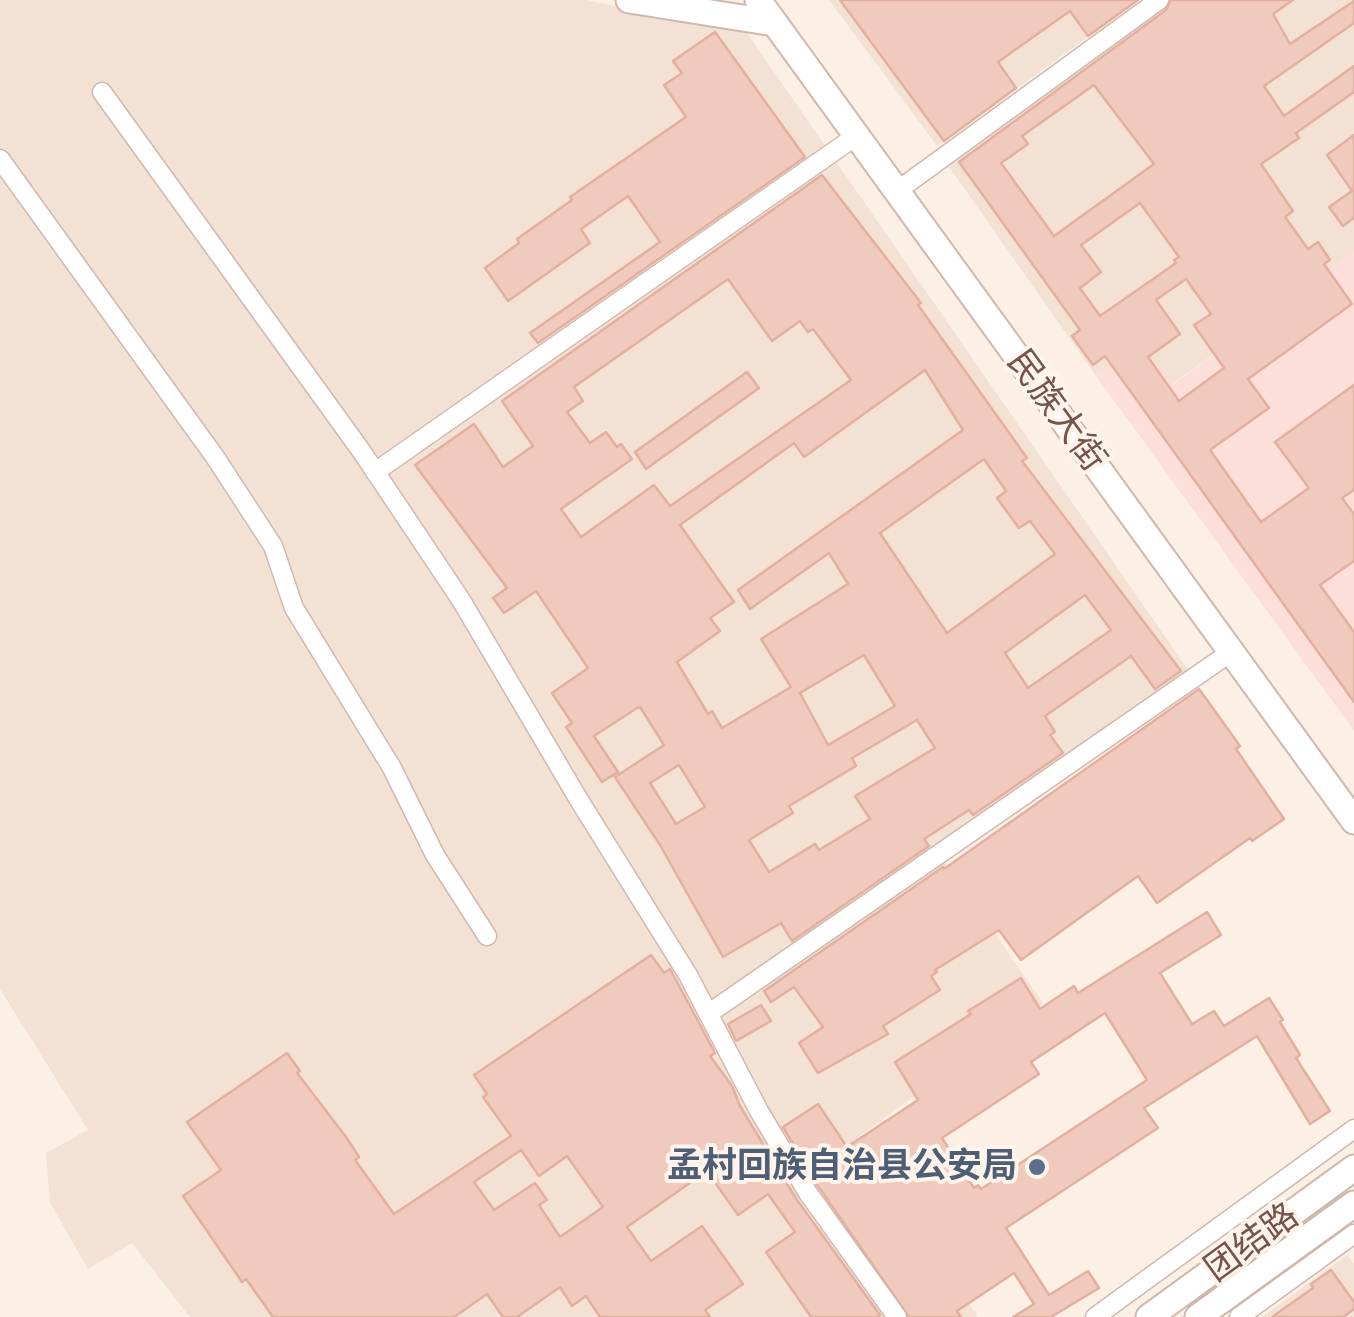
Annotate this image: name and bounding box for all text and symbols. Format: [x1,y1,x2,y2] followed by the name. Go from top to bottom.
[998,342,1114,480] street label: 民族大街
[667,1146,1017,1188] place label: 孟村回族自治县公安局
[1026,1156,1048,1178] marker: 孟村回族自治县公安局
[1197,1195,1307,1291] street label: 团结路

